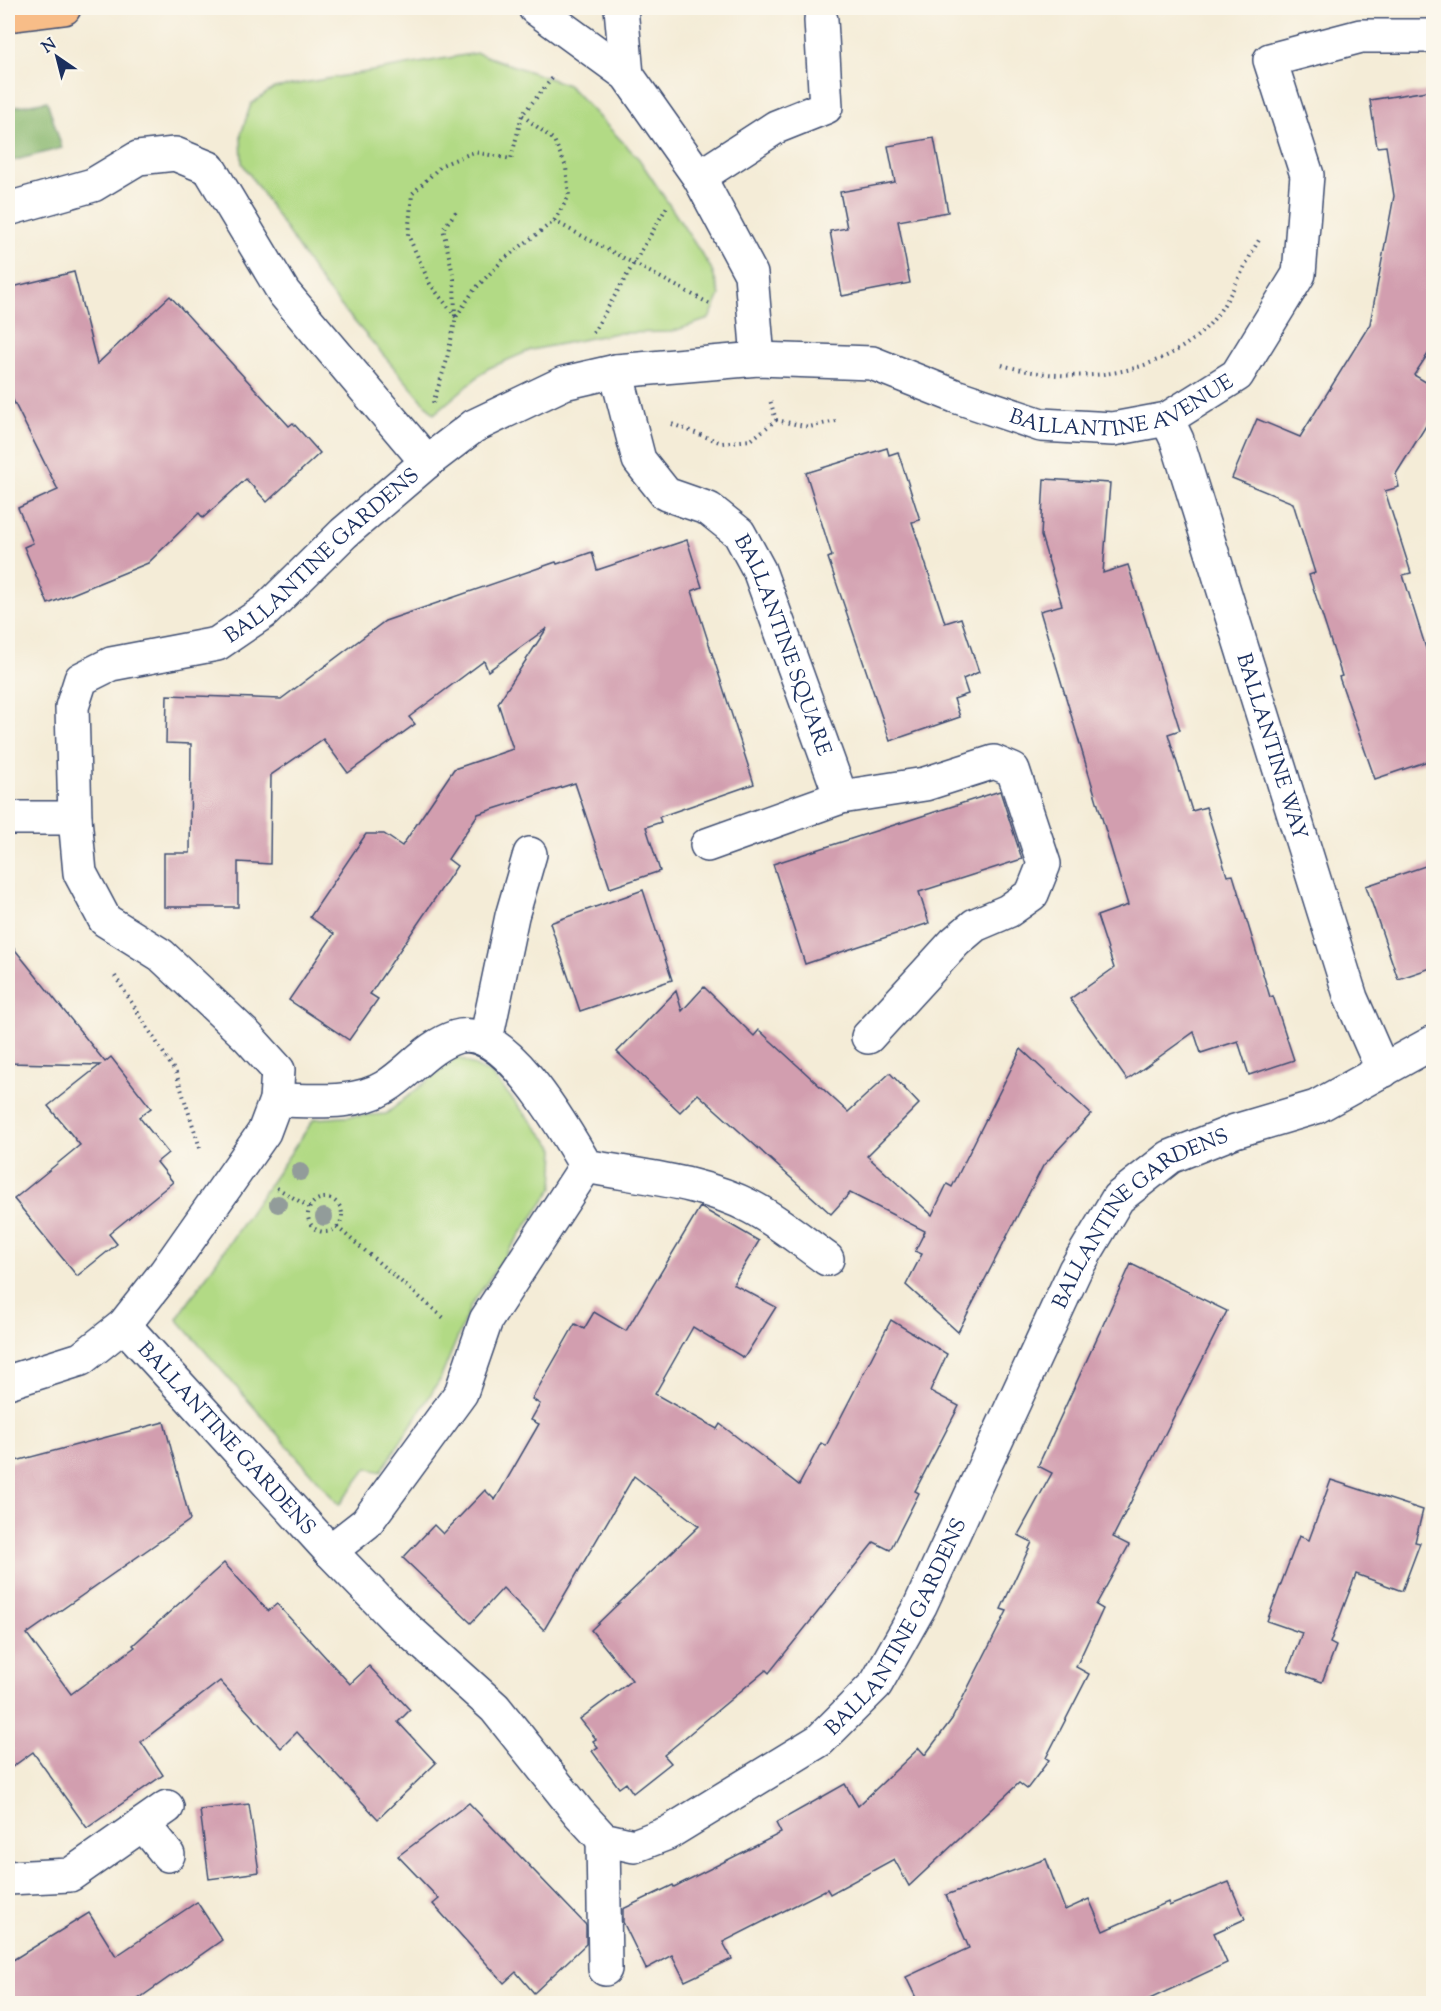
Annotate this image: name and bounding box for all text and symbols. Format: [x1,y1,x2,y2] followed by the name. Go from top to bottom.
[27,27,87,87] north arrow
[38,34,62,60] text: N
[1005,368,1240,446] street label: BALLANTINE AVENUE
[219,462,427,652] street label: BALLANTINE GARDENS
[725,529,838,761] street label: BALLANTINE SQUARE
[1227,650,1314,844] street label: BALLANTINE WAY
[1046,1122,1233,1314] street label: BALLANTINE GARDENS
[129,1336,322,1543] street label: BALLANTINE GARDENS
[819,1514,975,1744] street label: BALLANTINE GARDENS

